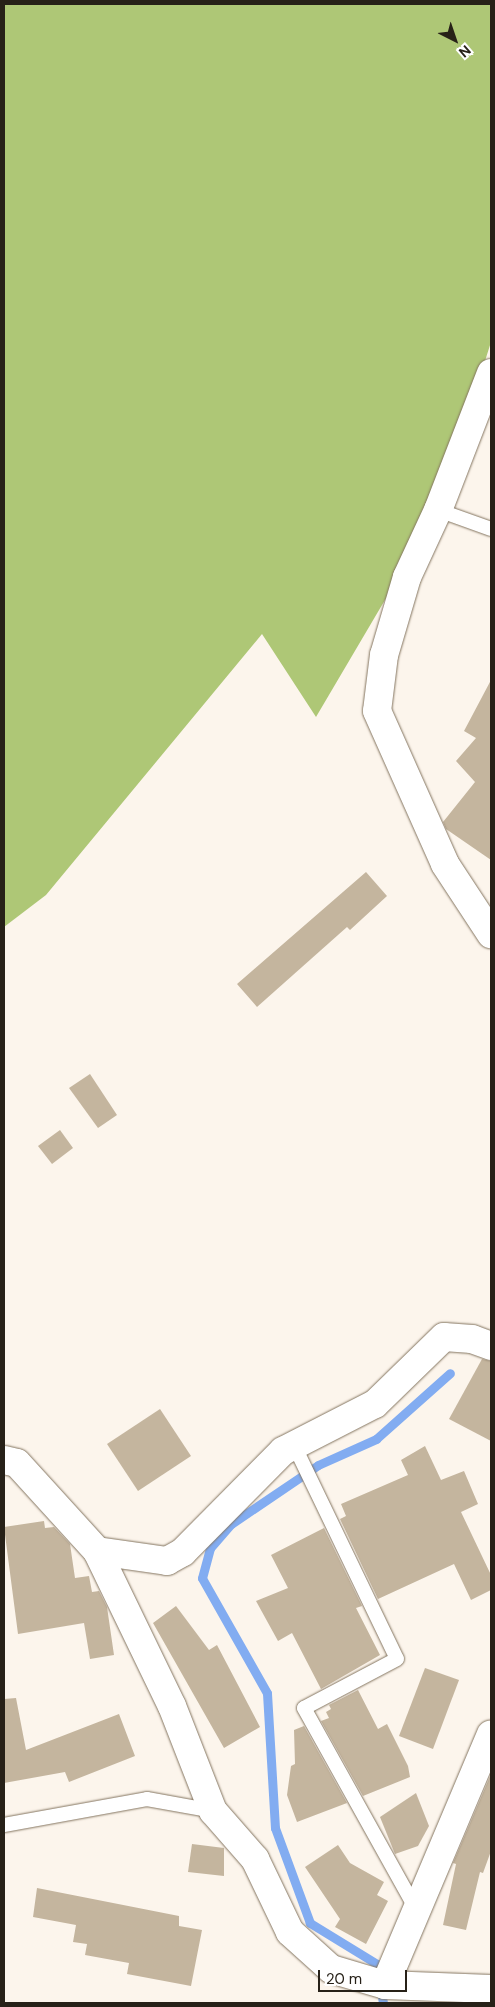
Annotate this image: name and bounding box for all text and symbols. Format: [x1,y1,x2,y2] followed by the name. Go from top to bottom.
[430,15,480,65] north arrow
[455,41,475,61] text: N
[320,1960,409,1992] scale bar
[326,1969,362,1989] text: 20 m

